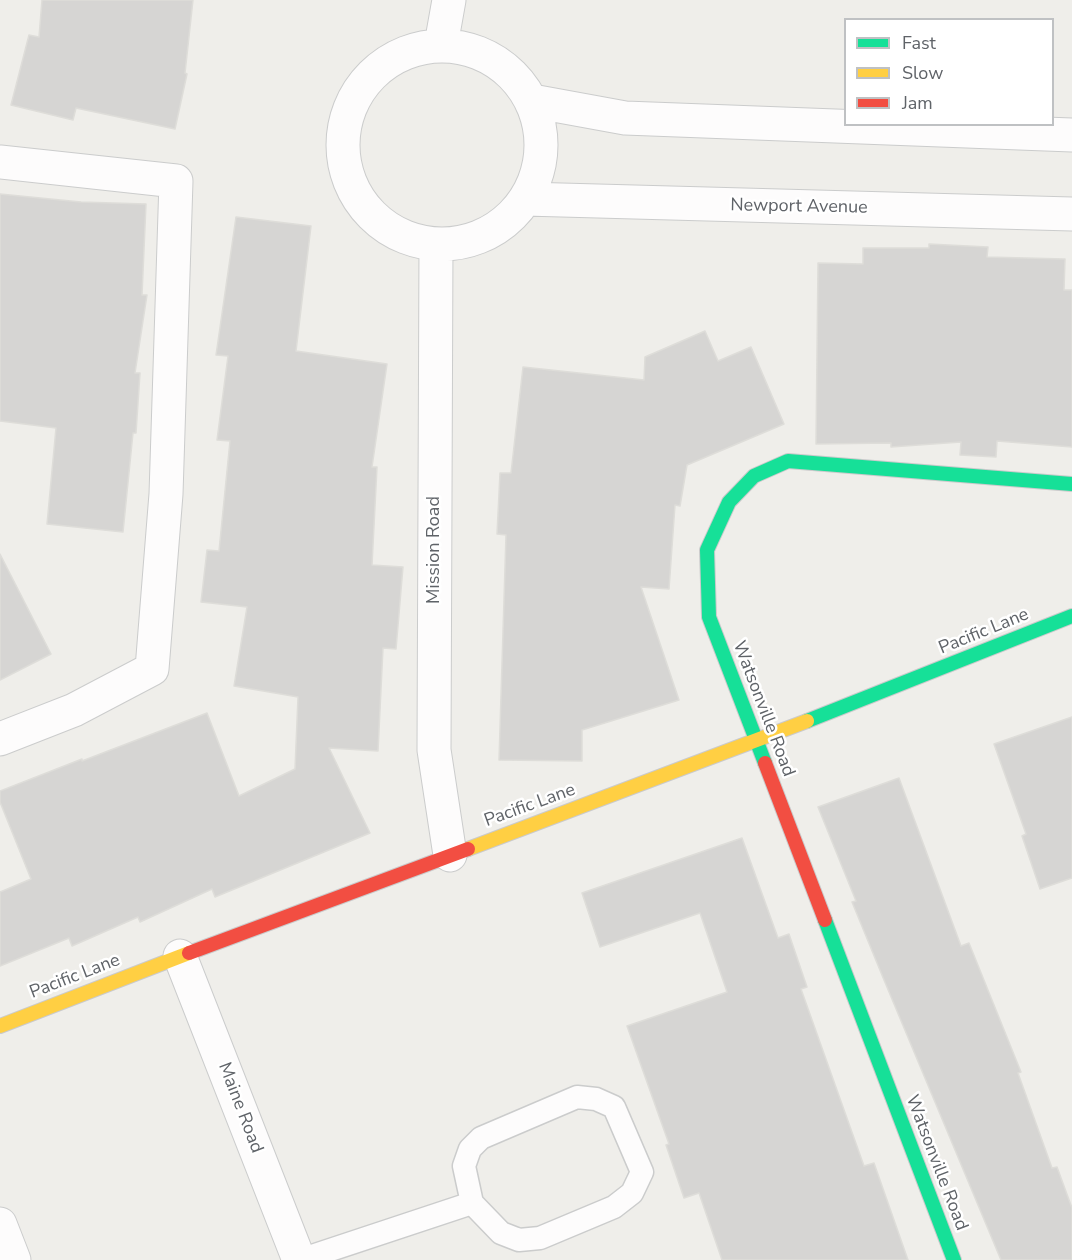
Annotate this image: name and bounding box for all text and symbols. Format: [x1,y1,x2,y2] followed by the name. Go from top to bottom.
[844,18,1054,126] legend
[902,31,936,55] text: Fast
[902,61,943,85] text: Slow
[902,91,933,115] text: Jam
[730,195,868,219] street label: Newport Avenue
[424,496,446,604] street label: Mission Road
[936,604,1032,660] street label: Pacific Lane
[727,638,799,780] street label: Watsonville Road
[482,780,578,832] street label: Pacific Lane
[27,950,123,1004] street label: Pacific Lane
[213,1060,267,1156] street label: Maine Road
[900,1092,972,1234] street label: Watsonville Road

